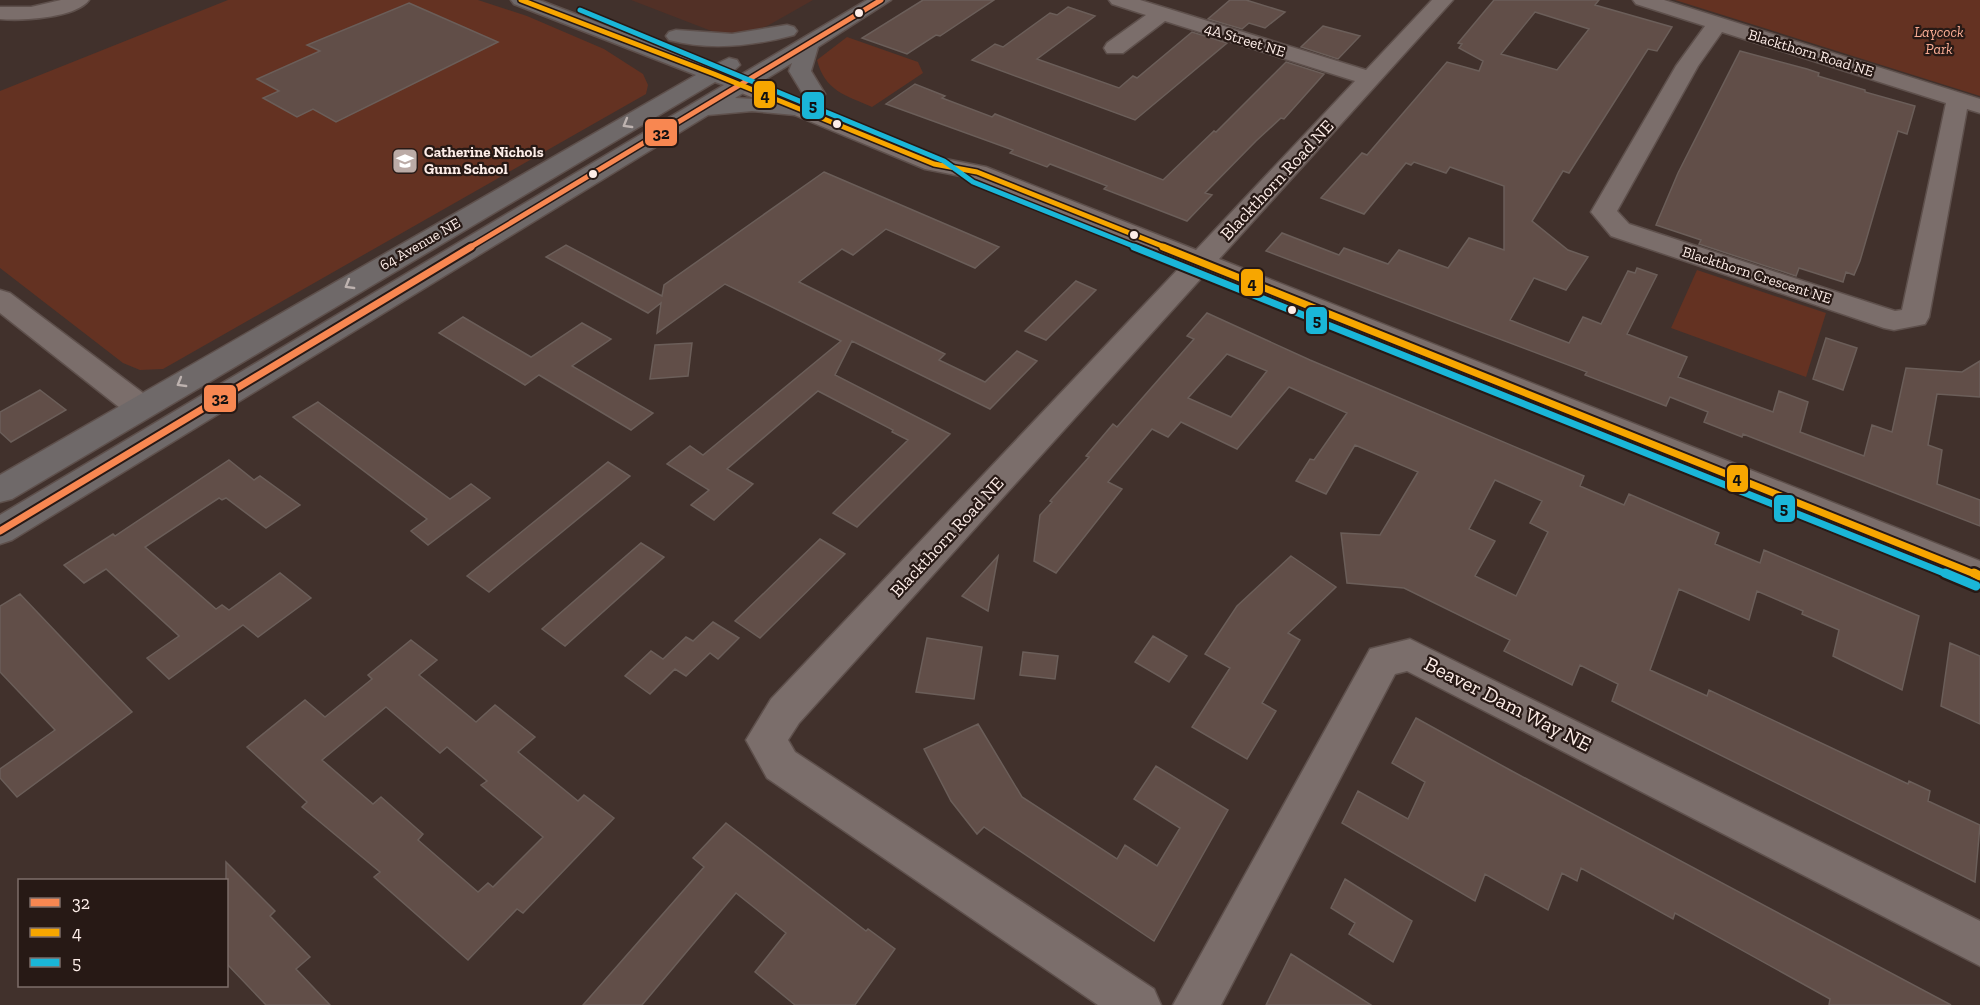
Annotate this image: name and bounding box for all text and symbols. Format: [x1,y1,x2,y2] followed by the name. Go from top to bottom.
[853,7,865,19] unlabelled marker
[1202,19,1288,61] street label: 4A Street NE
[1914,23,1964,58] park label: Laycock Park
[1746,25,1876,81] street label: Blackthorn Road NE
[753,80,776,109] line badge: 4
[760,86,770,105] text: 4
[801,91,825,120] line badge: 5
[809,96,817,115] text: 5
[1216,115,1338,245] street label: Blackthorn Road NE
[623,117,633,128] one-way arrow
[644,118,678,147] line badge: 32
[831,118,843,130] unlabelled marker
[652,124,670,143] text: 32
[424,143,544,178] place label: Catherine Nichols Gunn School
[390,146,420,176] school or university icon: Catherine Nichols Gunn School
[587,168,599,180] unlabelled marker
[377,214,464,274] street label: 64 Avenue NE
[1128,229,1140,241] unlabelled marker
[1680,242,1834,308] street label: Blackthorn Crescent NE
[1240,268,1264,297] line badge: 4
[1247,274,1257,293] text: 4
[345,278,356,290] one-way arrow
[1286,304,1298,316] unlabelled marker
[1305,306,1328,335] line badge: 5
[1313,311,1321,330] text: 5
[177,376,187,388] one-way arrow
[203,384,237,413] line badge: 32
[211,389,229,408] text: 32
[1726,464,1749,493] line badge: 4
[1732,469,1742,488] text: 4
[886,472,1008,602] street label: Blackthorn Road NE
[1773,494,1796,523] line badge: 5
[1780,499,1788,518] text: 5
[1421,651,1596,756] street label: Beaver Dam Way NE
[18,879,228,987] legend
[72,892,90,914] text: 32
[72,922,82,944] text: 4
[72,952,81,974] text: 5

